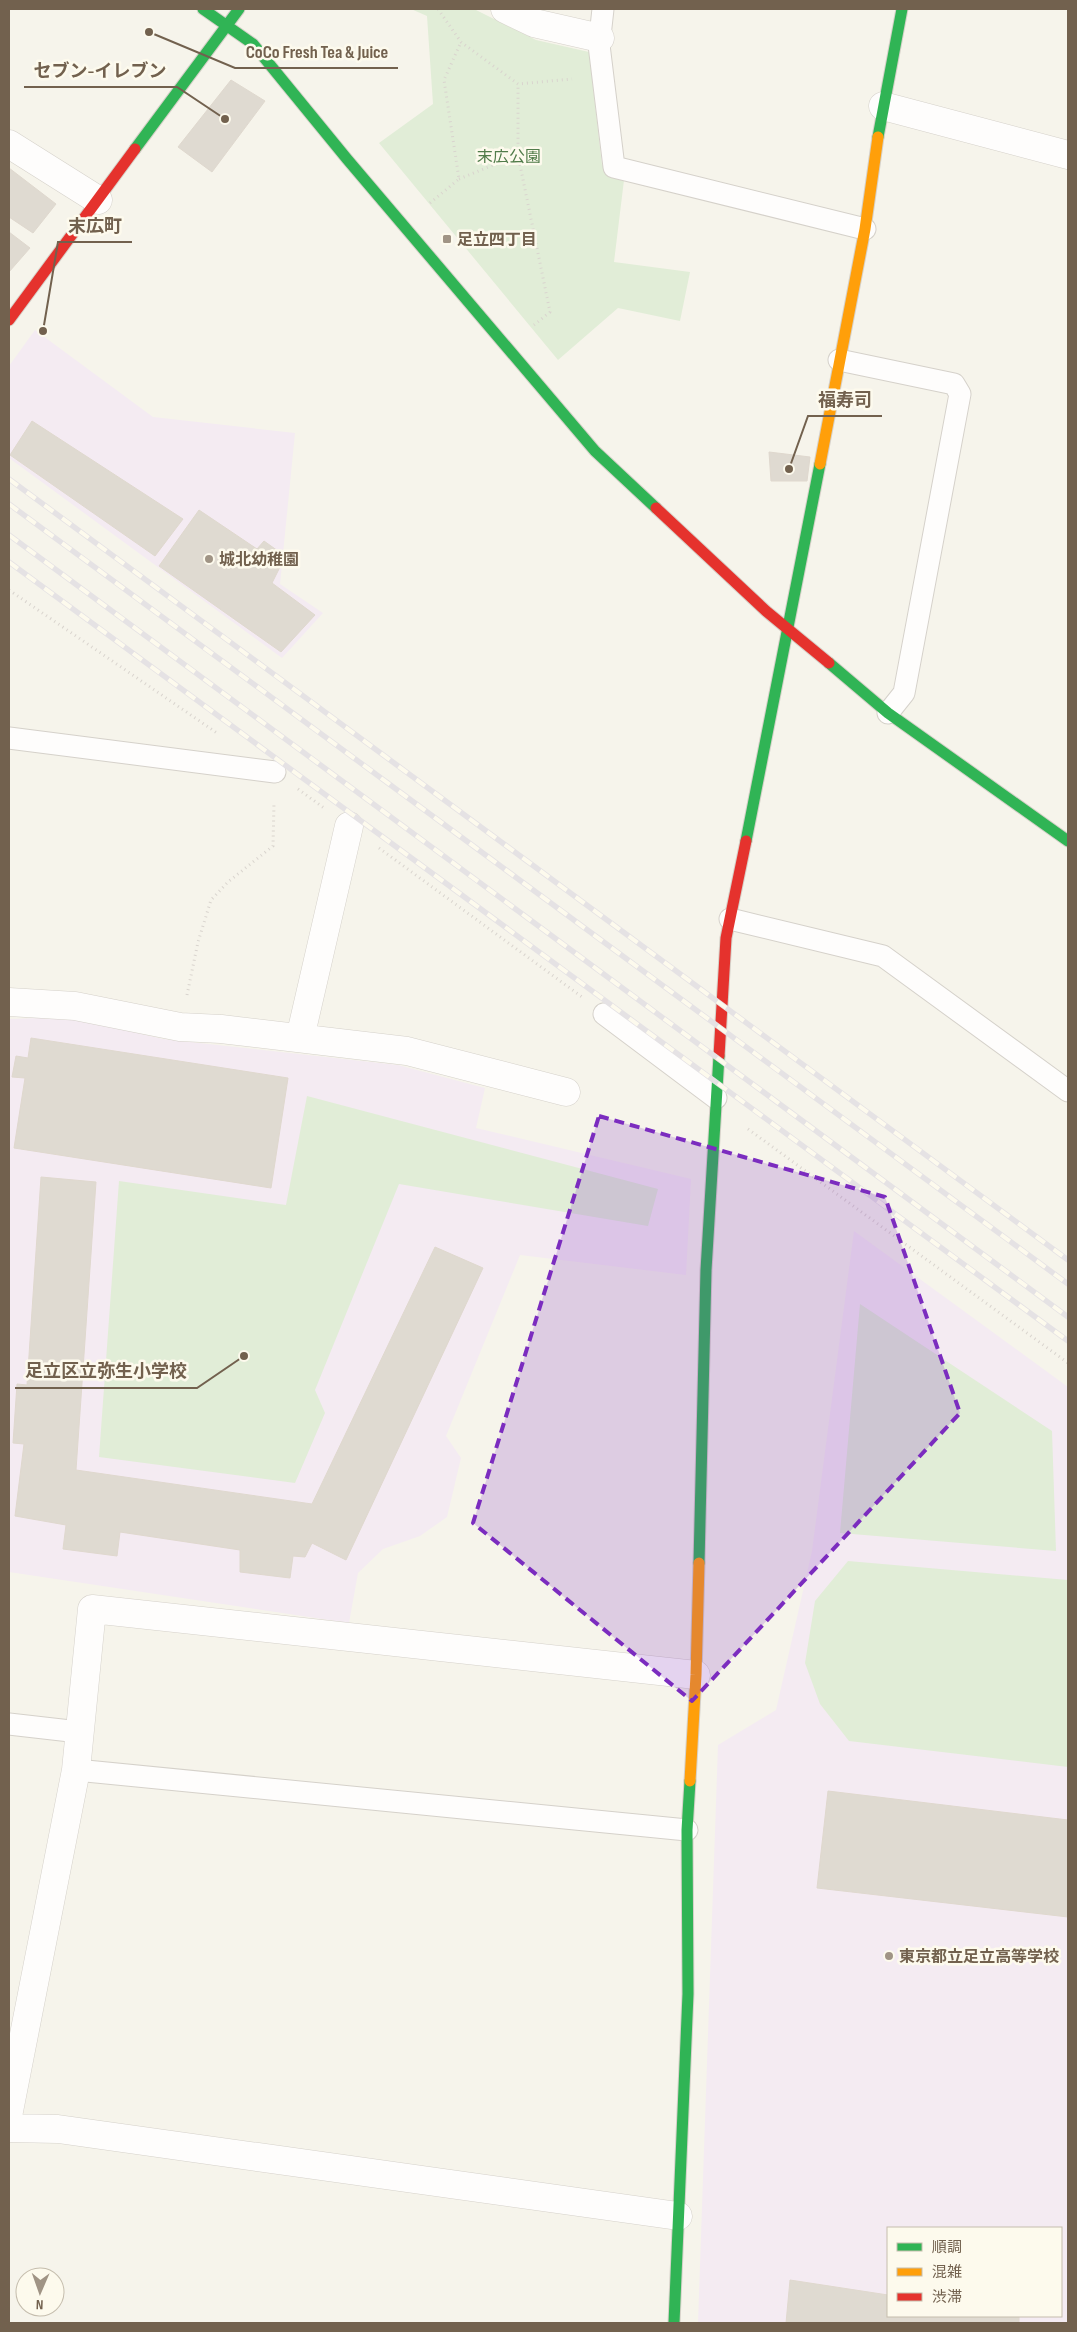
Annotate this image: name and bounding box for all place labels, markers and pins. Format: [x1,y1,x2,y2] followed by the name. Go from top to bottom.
[235,35,398,68] callout: CoCo Fresh Tea & Juice
[24,54,177,87] callout: セブン-イレブン
[58,209,132,242] callout: 末広町
[457,231,537,250] place label: 足立四丁目
[441,233,453,245] marker: 足立四丁目
[808,383,882,416] callout: 福寿司
[219,550,299,570] place label: 城北幼稚園
[203,553,215,565] marker: 城北幼稚園
[15,1355,197,1388] callout: 足立区立弥生小学校
[899,1948,1059,1967] place label: 東京都立足立高等学校
[883,1950,895,1962] marker: 東京都立足立高等学校

